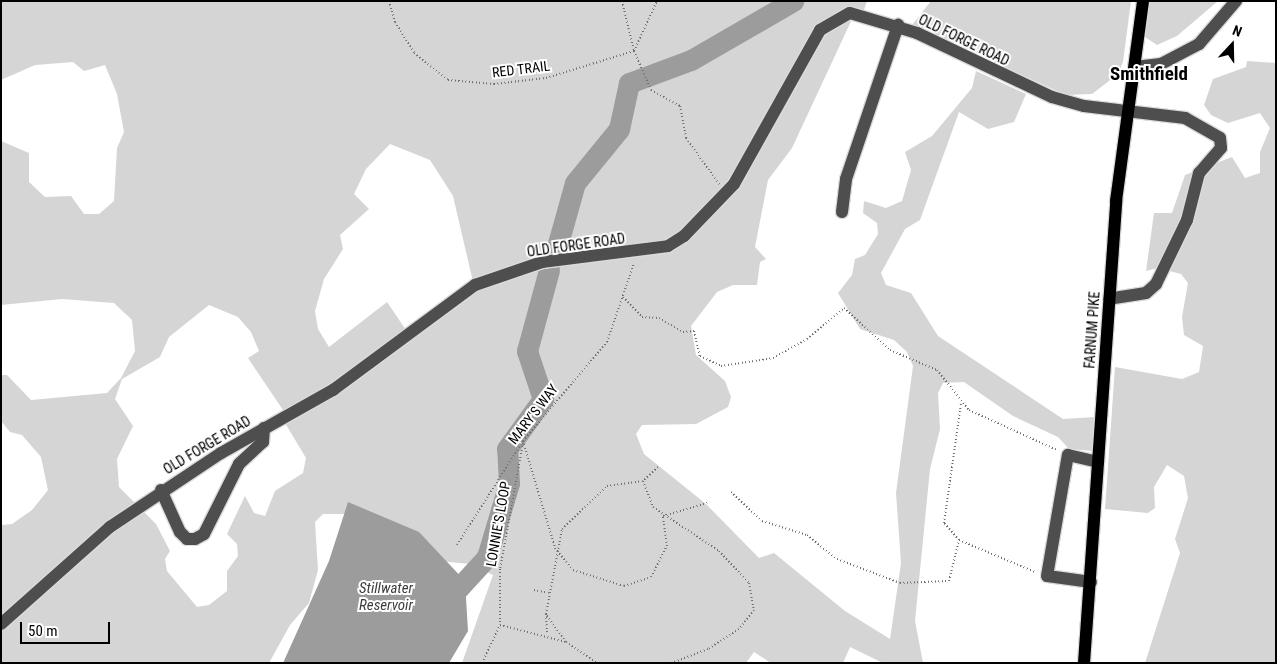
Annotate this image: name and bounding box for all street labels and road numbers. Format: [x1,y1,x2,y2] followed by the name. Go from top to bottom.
[916,11,1012,69] street label: OLD FORGE ROAD
[491,57,551,81] street label: RED TRAIL
[526,230,626,260] street label: OLD FORGE ROAD
[1081,291,1103,369] street label: FARNUM PIKE
[504,381,562,447] street label: MARY'S WAY
[160,412,254,478] street label: OLD FORGE ROAD
[482,480,514,568] street label: LONNIE'S LOOP

